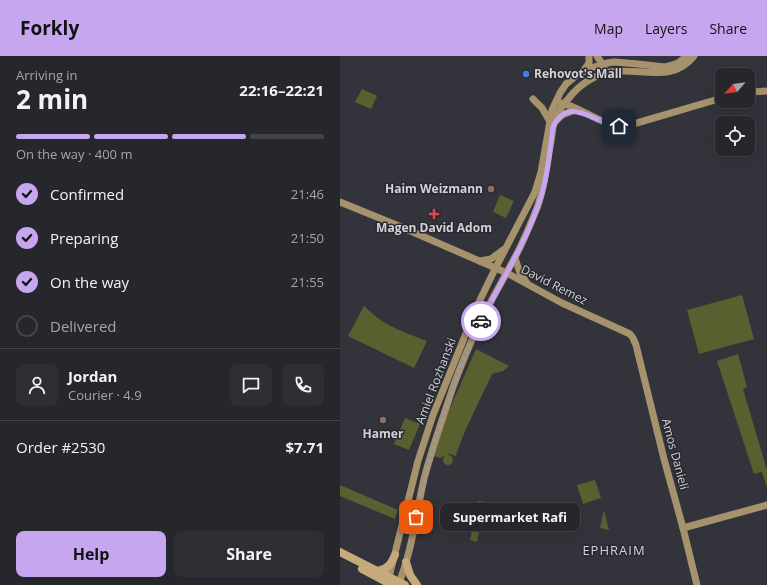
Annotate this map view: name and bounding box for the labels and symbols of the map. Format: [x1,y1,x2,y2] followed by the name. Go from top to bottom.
[534,65,622,82] place label: Rehovot's Mall
[715,68,755,108] north arrow
[521,69,531,79] marker: Rehovot's Mall
[602,109,636,143] pin
[385,180,483,197] place label: Haim Weizmann
[486,184,496,194] marker: Haim Weizmann
[428,208,440,220] marker: Magen David Adom
[376,219,492,236] place label: Magen David Adom
[518,261,591,309] street label: David Remez
[461,301,501,341] courier
[411,335,460,426] street label: Amiel Rozhanski
[378,415,388,425] marker: Hamer
[658,416,693,491] street label: Amos Danieli
[363,425,404,442] place label: Hamer
[399,500,433,534] pin
[440,503,580,531] callout: Supermarket Rafi
[582,541,646,559] district label: EPHRAIM

